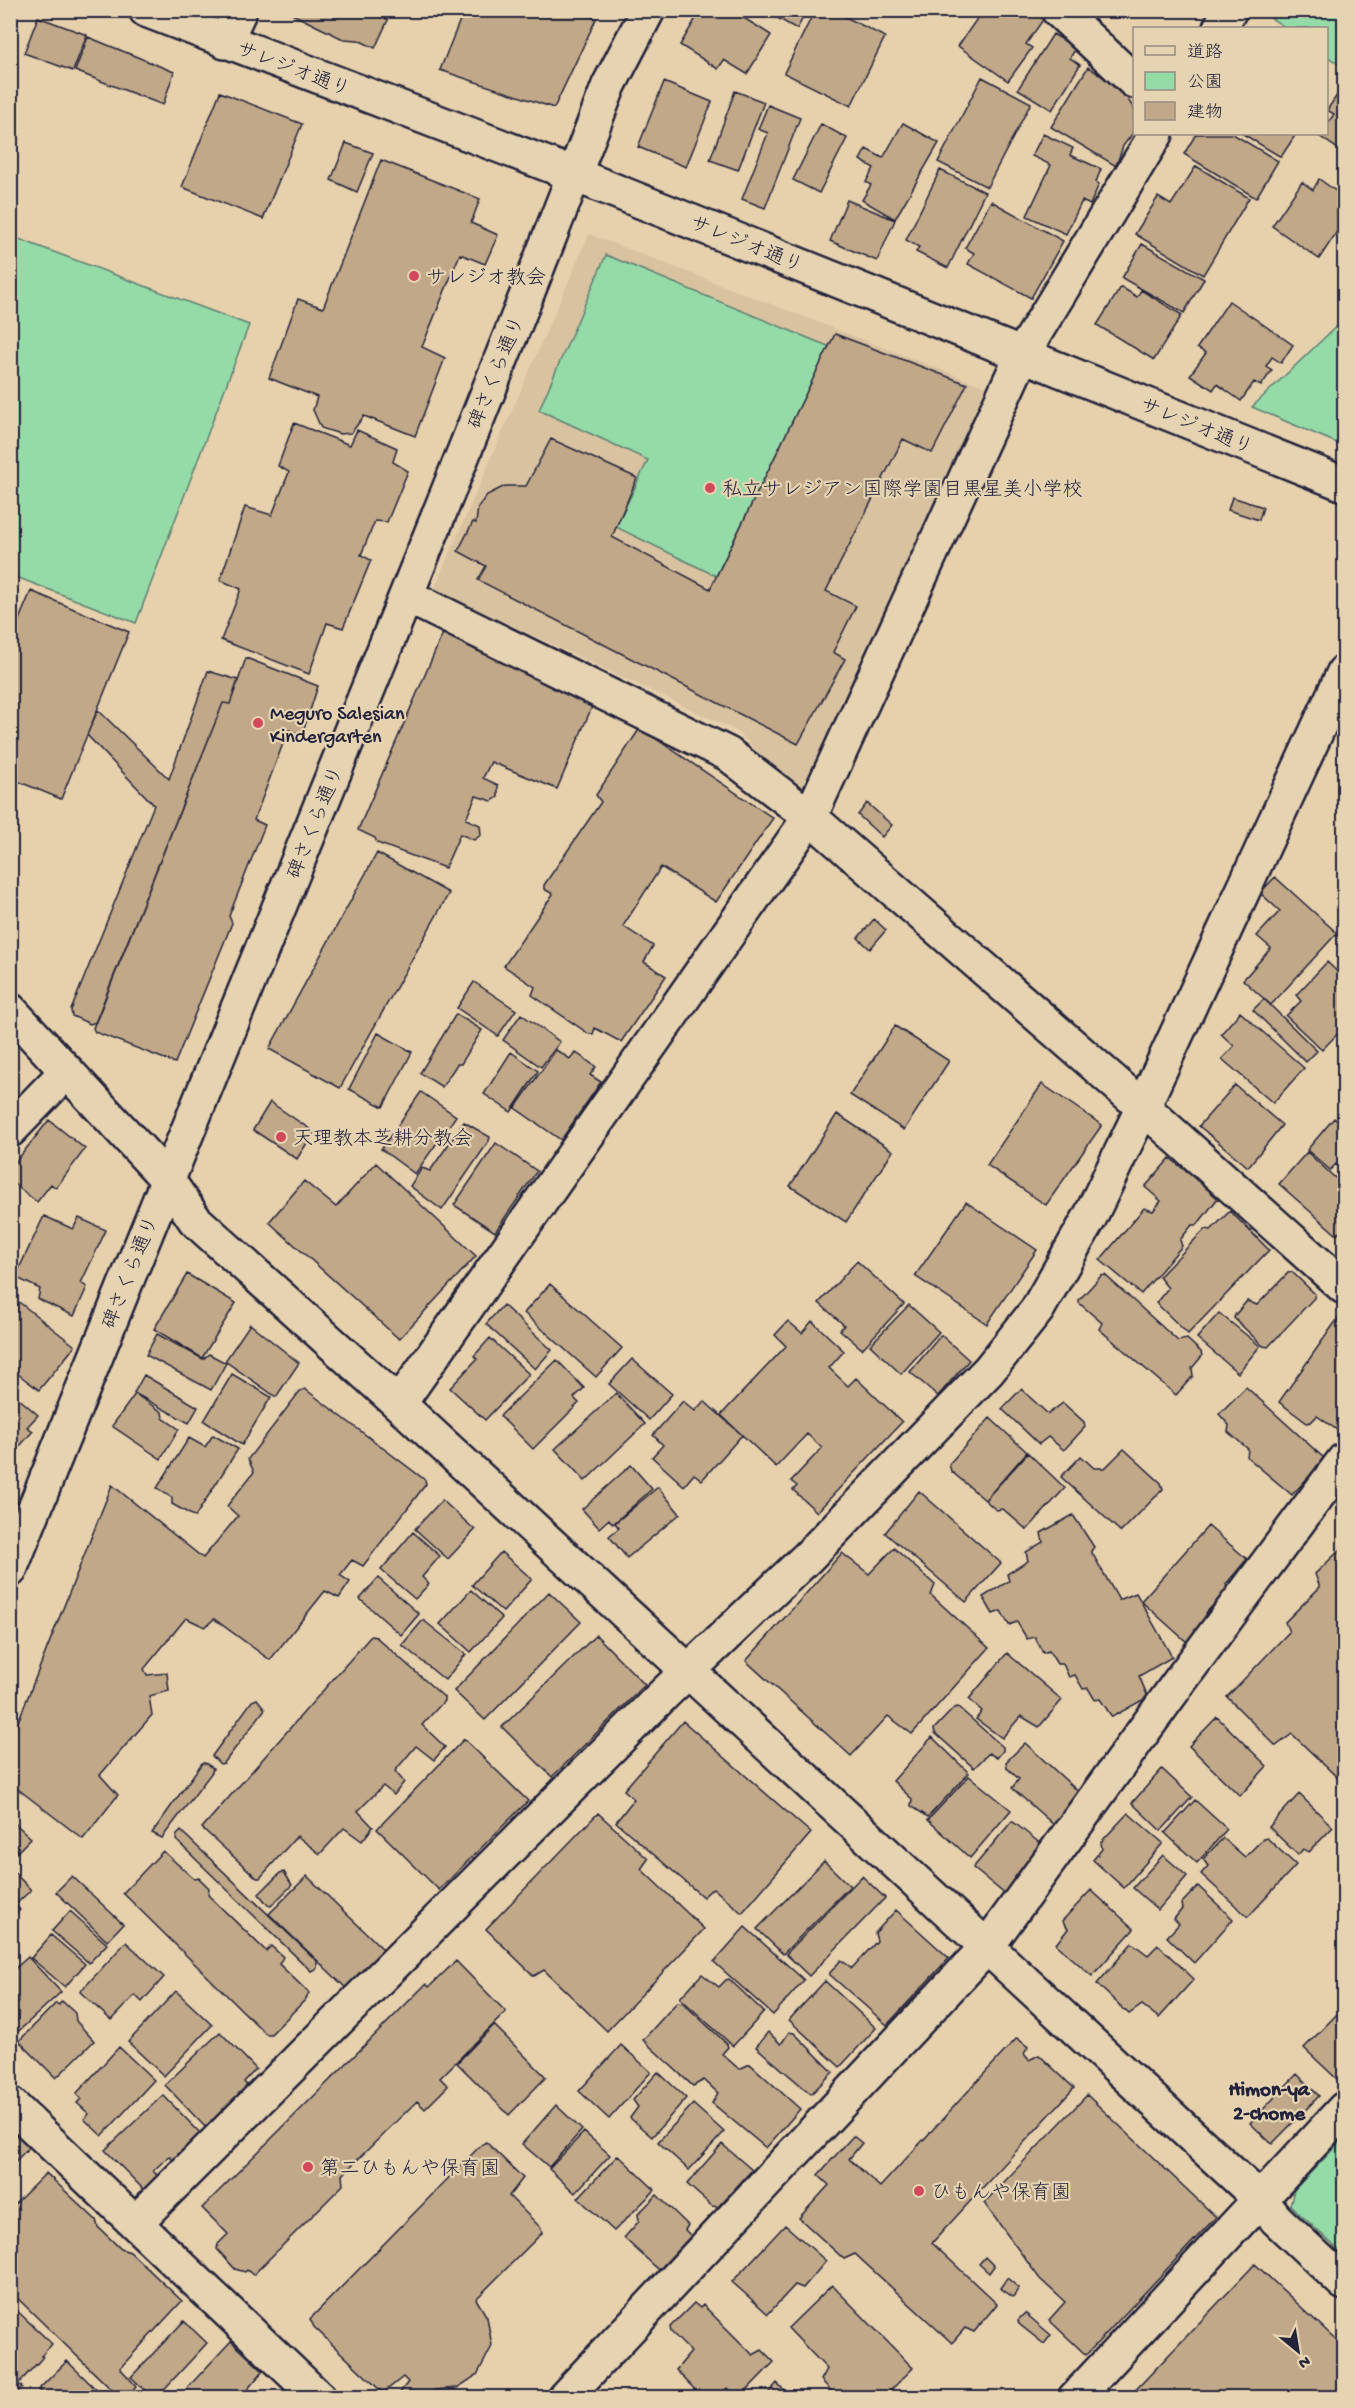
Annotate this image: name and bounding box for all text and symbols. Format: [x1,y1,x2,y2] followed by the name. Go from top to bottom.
[1133,27,1328,135] legend
[233,38,353,104] street label: サレジオ通り
[1187,42,1223,64] text: 道路
[1187,73,1223,94] text: 公園
[1187,102,1223,124] text: 建物
[686,212,806,279] street label: サレジオ通り
[426,266,546,291] place label: サレジオ教会
[407,269,421,283] marker: サレジオ教会
[464,313,531,433] street label: 碑さくら通り
[1136,394,1256,461] street label: サレジオ通り
[722,478,1082,503] place label: 私立サレジアン国際学園目黒星美小学校
[703,481,717,495] marker: 私立サレジアン国際学園目黒星美小学校
[270,704,405,750] place label: Meguro Salesian Kindergarten
[251,716,265,730] marker: Meguro Salesian Kindergarten
[283,763,350,883] street label: 碑さくら通り
[293,1127,473,1152] place label: 天理教本芝耕分教会
[274,1130,288,1144] marker: 天理教本芝耕分教会
[98,1213,165,1333] street label: 碑さくら通り
[1229,2079,1311,2128] district label: Himon-ya 2-chome
[320,2157,500,2182] place label: 第二ひもんや保育園
[301,2160,315,2174] marker: 第二ひもんや保育園
[931,2181,1071,2206] place label: ひもんや保育園
[912,2184,926,2198] marker: ひもんや保育園
[1268,2321,1328,2381] north arrow
[1294,2350,1313,2372] text: N

